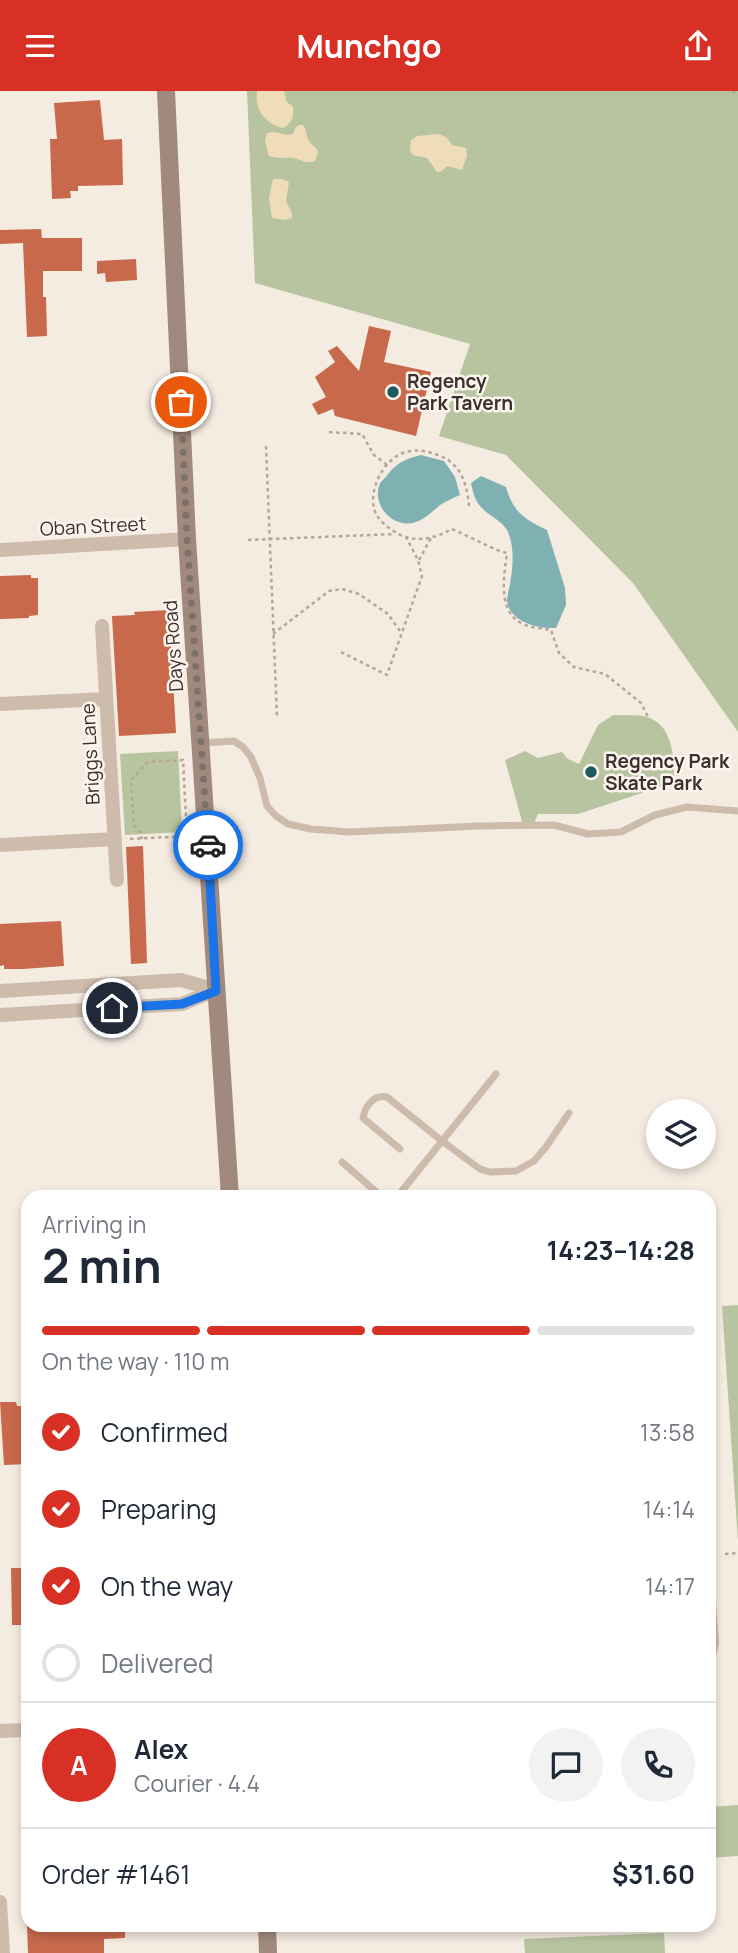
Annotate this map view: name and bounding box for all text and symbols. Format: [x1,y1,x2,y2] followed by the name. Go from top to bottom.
[296,24,442,68] text: Munchgo
[21,27,59,65] icon: menu
[679,27,717,65] icon: share
[407,368,513,416] place label: Regency Park Tavern
[151,372,211,432] pin
[162,383,200,421] icon: bag
[385,384,401,400] marker: Regency Park Tavern
[39,510,147,542] street label: Oban Street
[157,599,189,693] street label: Days Road
[74,702,106,806] street label: Briggs Lane
[605,748,730,796] place label: Regency Park Skate Park
[583,764,599,780] marker: Regency Park Skate Park
[173,810,243,880] courier
[189,826,227,864] icon: car
[82,978,142,1038] pin
[93,989,131,1027] icon: home
[646,1099,716,1169] map controls
[646,1099,716,1169] button: layers
[42,1208,147,1240] text: Arriving in
[547,1232,695,1268] text: 14:23–14:28
[42,1234,162,1297] text: 2 min
[42,1345,229,1377] text: On the way · 110 m
[42,1413,80,1451] icon: check
[101,1414,228,1450] text: Confirmed
[640,1416,695,1448] text: 13:58
[42,1490,80,1528] icon: check
[101,1491,217,1527] text: Preparing
[643,1493,695,1525] text: 14:14
[42,1567,80,1605] icon: check
[101,1568,233,1604] text: On the way
[645,1570,695,1602] text: 14:17
[101,1645,213,1681] text: Delivered
[529,1728,603,1802] button: chat
[621,1728,695,1802] button: phone
[134,1731,188,1767] text: Alex
[70,1747,88,1783] text: A
[134,1767,260,1799] text: Courier · 4.4
[42,1856,190,1892] text: Order #1461
[612,1856,695,1892] text: $31.60

